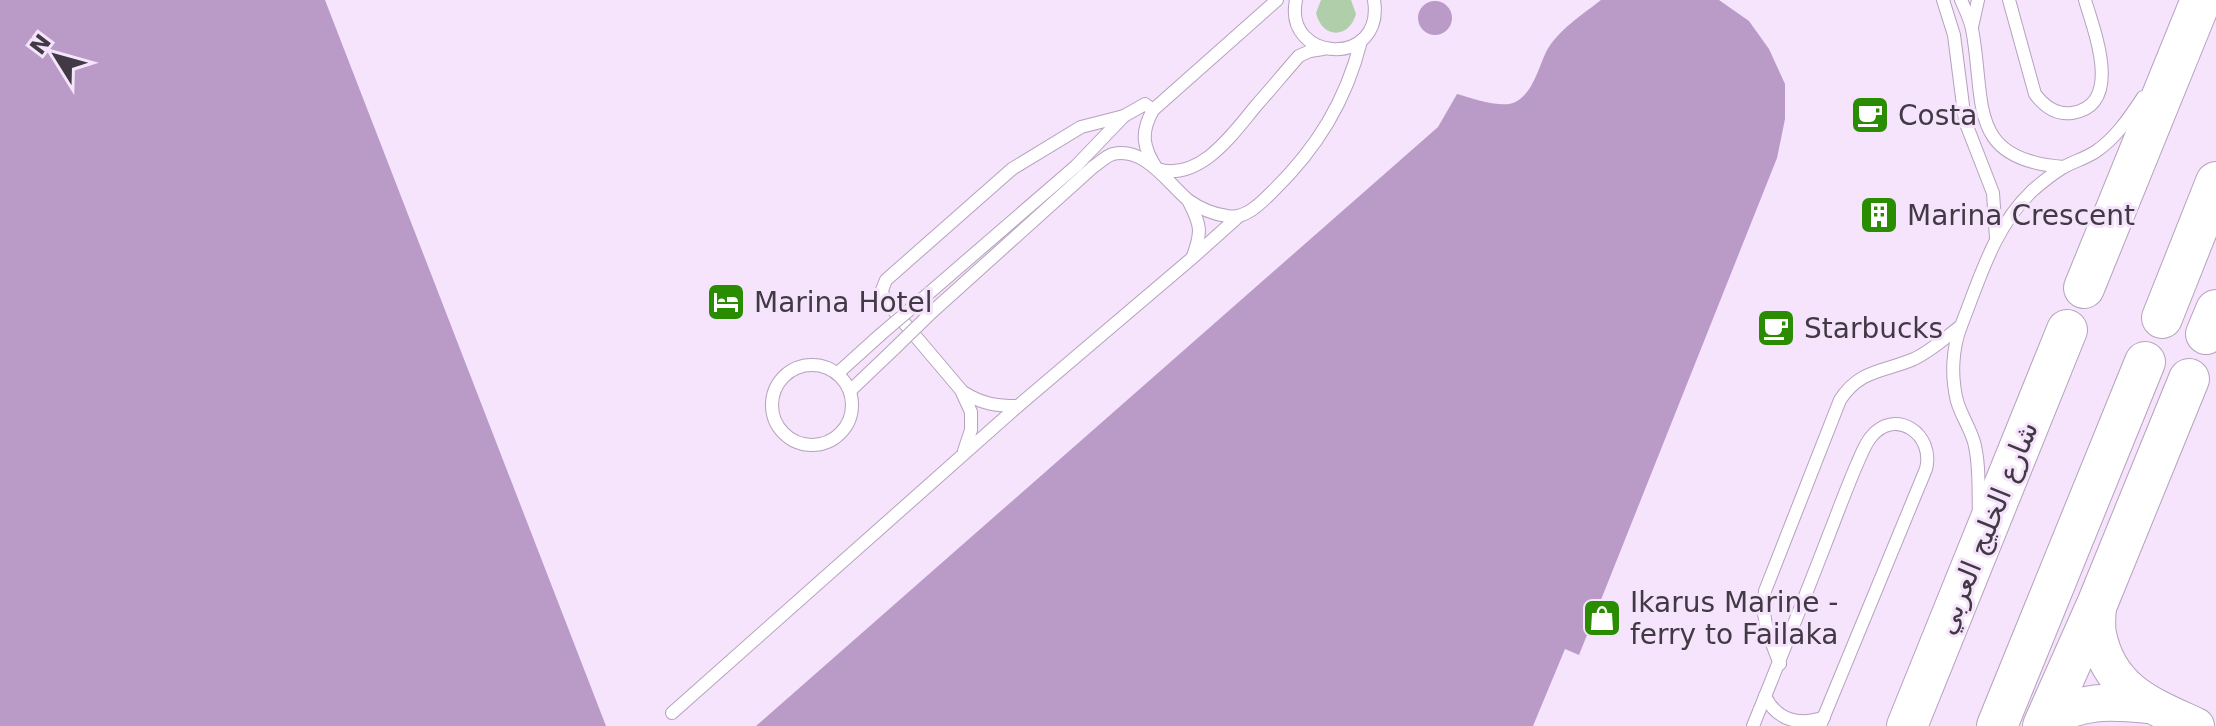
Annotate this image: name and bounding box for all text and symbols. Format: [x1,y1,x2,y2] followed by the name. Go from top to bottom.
[16,16,96,96] north arrow
[25,29,56,59] text: N
[1849,94,1891,136] cafe icon: Costa
[1898,99,1977,132] place label: Costa
[1858,194,1900,236] building icon: Marina Crescent
[1907,199,2135,232] place label: Marina Crescent
[705,281,747,323] hotel icon: Marina Hotel
[754,286,933,319] place label: Marina Hotel
[1755,307,1797,349] cafe icon: Starbucks
[1804,312,1943,345] place label: Starbucks
[1929,417,2045,639] street label: شارع الخليج العربي
[1630,586,1838,651] place label: Ikarus Marine - ferry to Failaka
[1581,597,1623,639] shop icon: Ikarus Marine - ferry to Failaka

